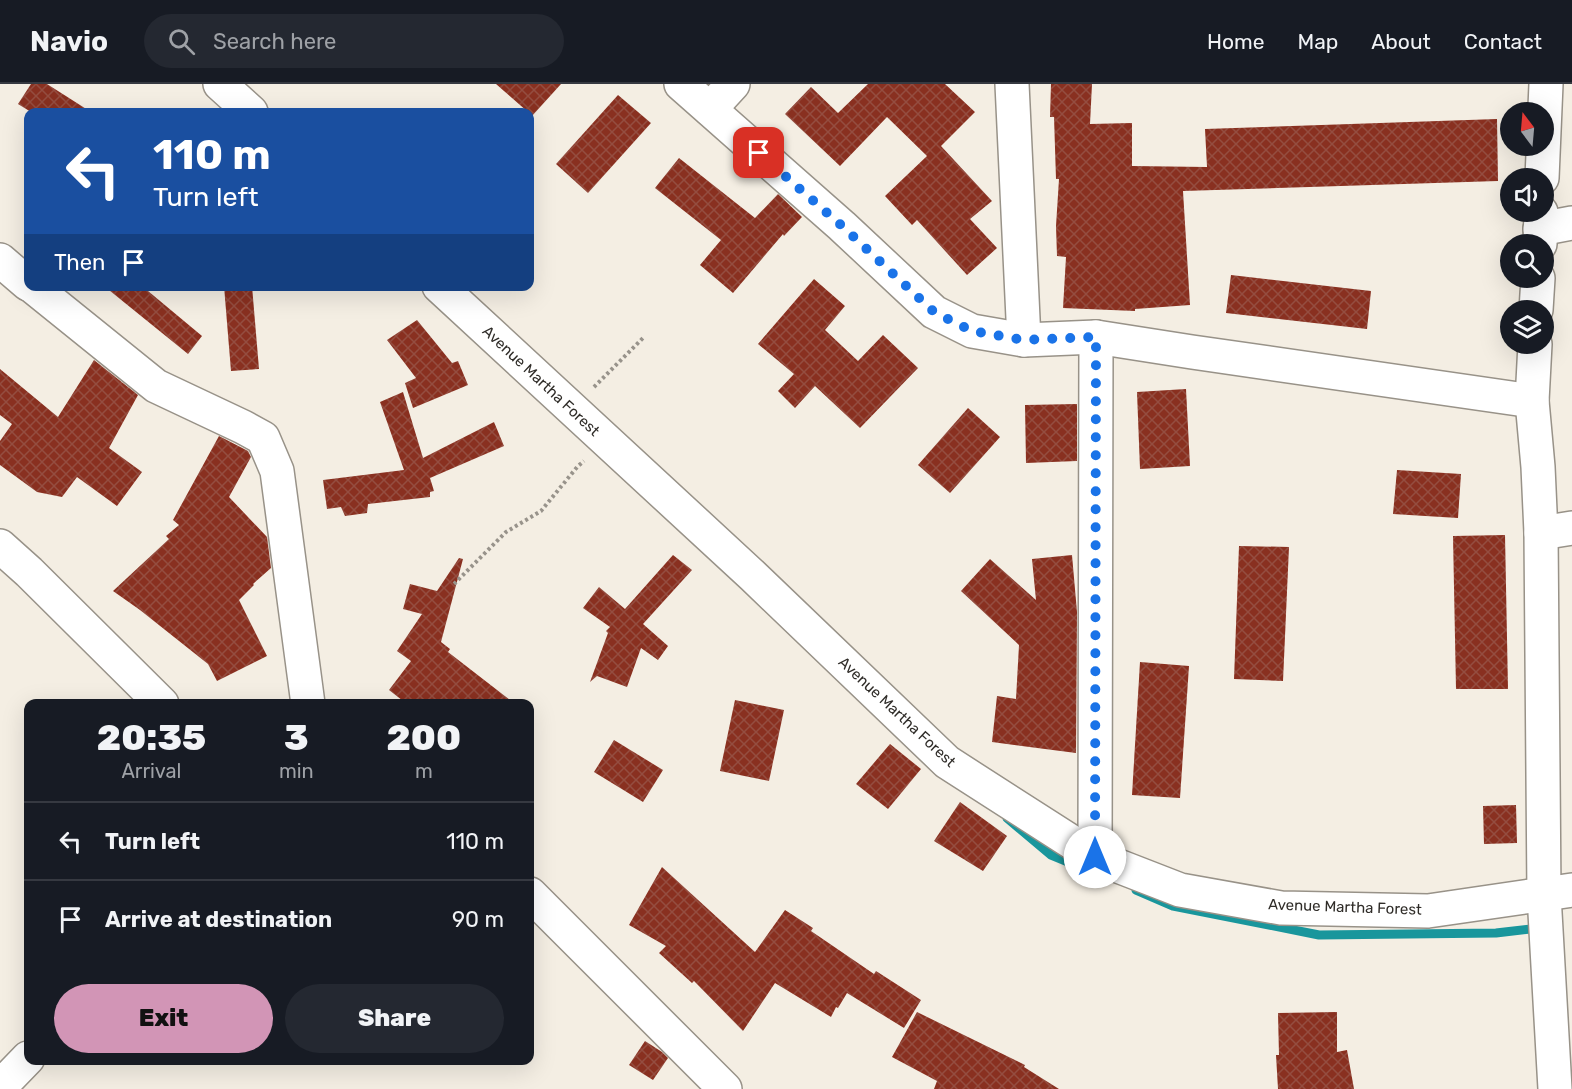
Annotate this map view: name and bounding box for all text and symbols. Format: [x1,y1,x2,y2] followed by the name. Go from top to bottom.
[144,14,564,68] search box
[30,25,108,58] text: Navio
[165,25,198,58] icon: search
[213,28,336,55] text: Search here
[1207,29,1264,54] text: Home
[1297,29,1338,54] text: Map
[1371,29,1431,54] text: About
[1464,29,1542,54] text: Contact
[1500,102,1554,156] north arrow
[1500,102,1554,354] map controls
[733,127,784,178] pin
[153,130,271,180] text: 110 m
[54,132,132,210] icon: left
[742,136,775,169] icon: arrive
[1500,168,1554,222] button: sound
[153,181,258,213] text: Turn left
[1500,234,1554,288] button: search
[117,246,150,279] icon: arrive
[54,249,105,276] text: Then
[1500,300,1554,354] button: layers
[479,322,603,440] street label: Avenue Martha Forest
[835,653,959,771] street label: Avenue Martha Forest
[97,716,206,759] text: 20:35
[284,716,309,759] text: 3
[386,716,461,759] text: 200
[121,759,181,783] text: Arrival
[279,759,314,783] text: min
[415,759,433,783] text: m
[54,825,87,858] icon: left
[1063,825,1127,889] position arrow
[105,828,200,855] text: Turn left
[446,828,504,855] text: 110 m
[1268,895,1422,919] street label: Avenue Martha Forest
[54,903,87,936] icon: arrive
[105,906,332,933] text: Arrive at destination
[452,906,504,933] text: 90 m
[54,984,273,1053] button: Exit
[285,984,504,1053] button: Share

